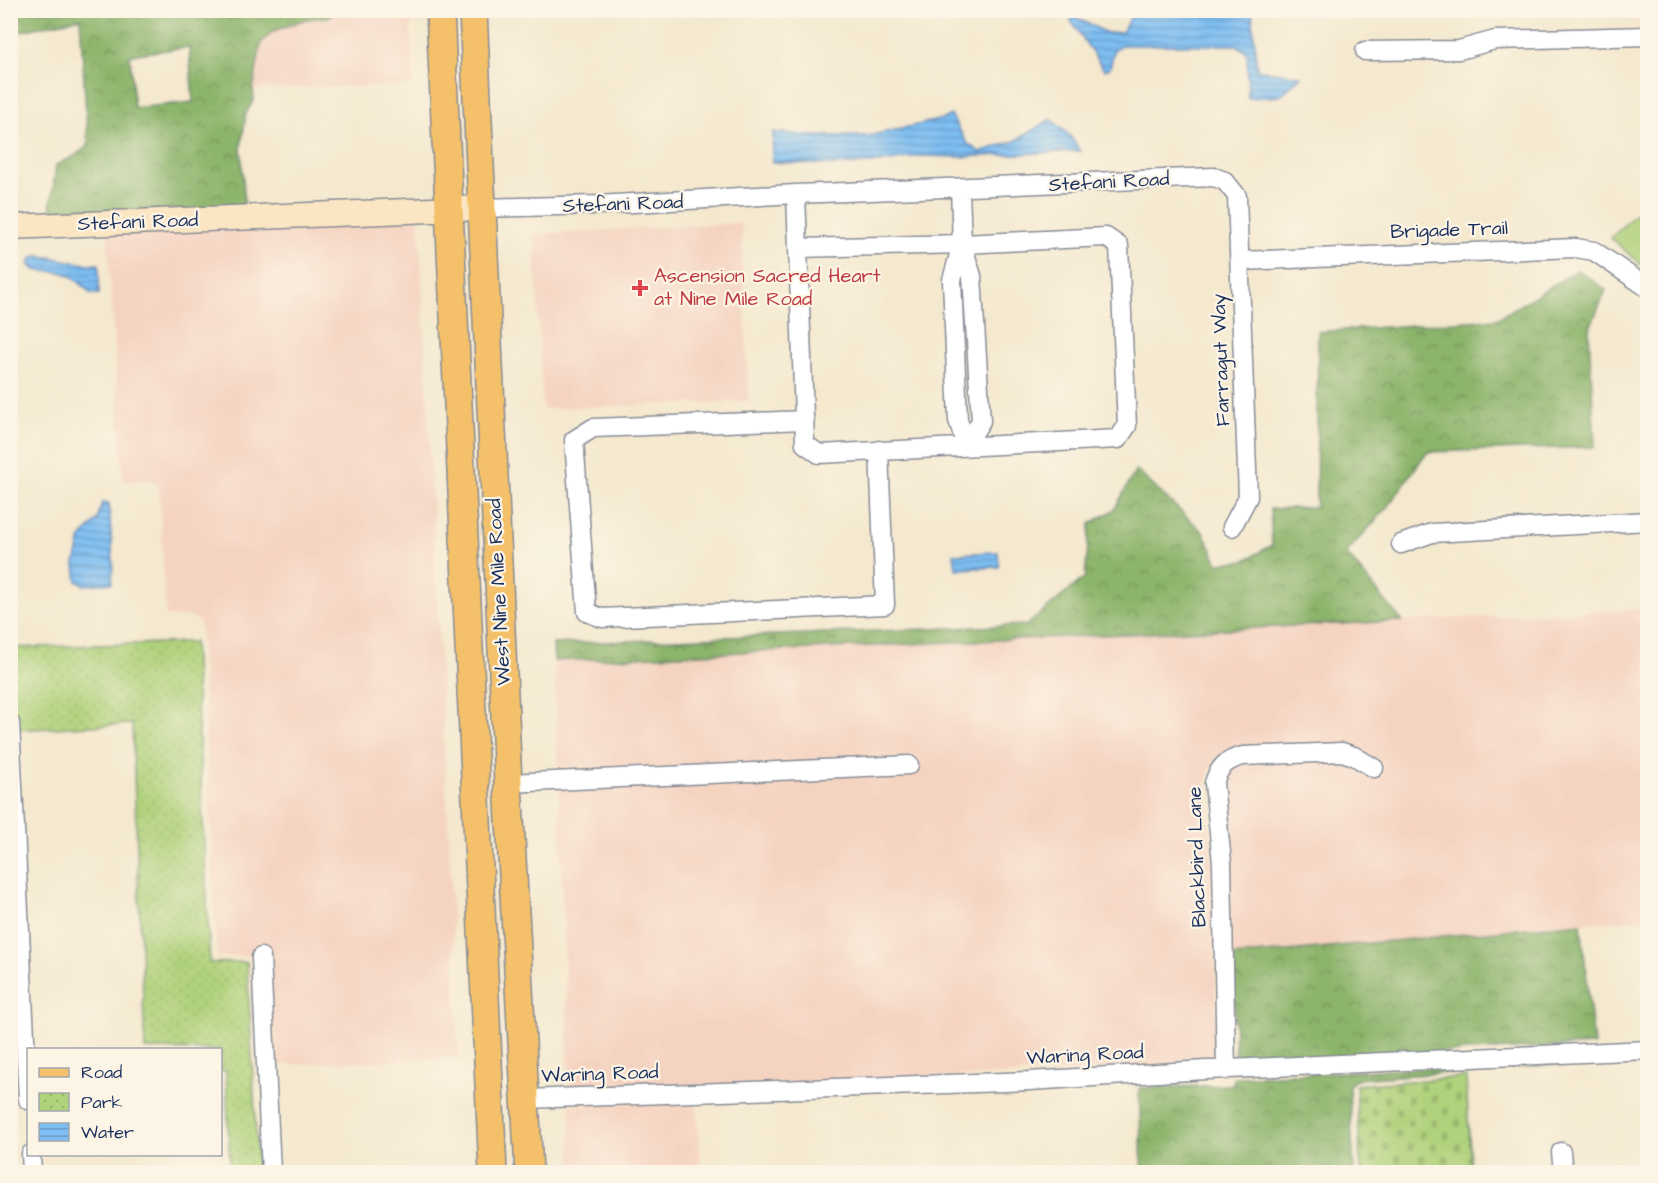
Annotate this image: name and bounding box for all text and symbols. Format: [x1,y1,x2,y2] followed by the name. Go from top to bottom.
[1048,165,1170,199] street label: Stefani Road
[562,188,684,220] street label: Stefani Road
[77,206,199,238] street label: Stefani Road
[1390,214,1508,247] street label: Brigade Trail
[654,262,881,313] place label: Ascension Sacred Heart at Nine Mile Road
[631,279,649,297] marker: Ascension Sacred Heart at Nine Mile Road
[1205,293,1238,427] street label: Farragut Way
[480,498,518,686] street label: West Nine Mile Road
[1181,786,1213,928] street label: Blackbird Lane
[1026,1038,1144,1073] street label: Waring Road
[27,1048,222,1156] legend
[541,1058,659,1091] street label: Waring Road
[81,1060,122,1085] text: Road
[81,1090,123,1115] text: Park
[81,1120,134,1145] text: Water

